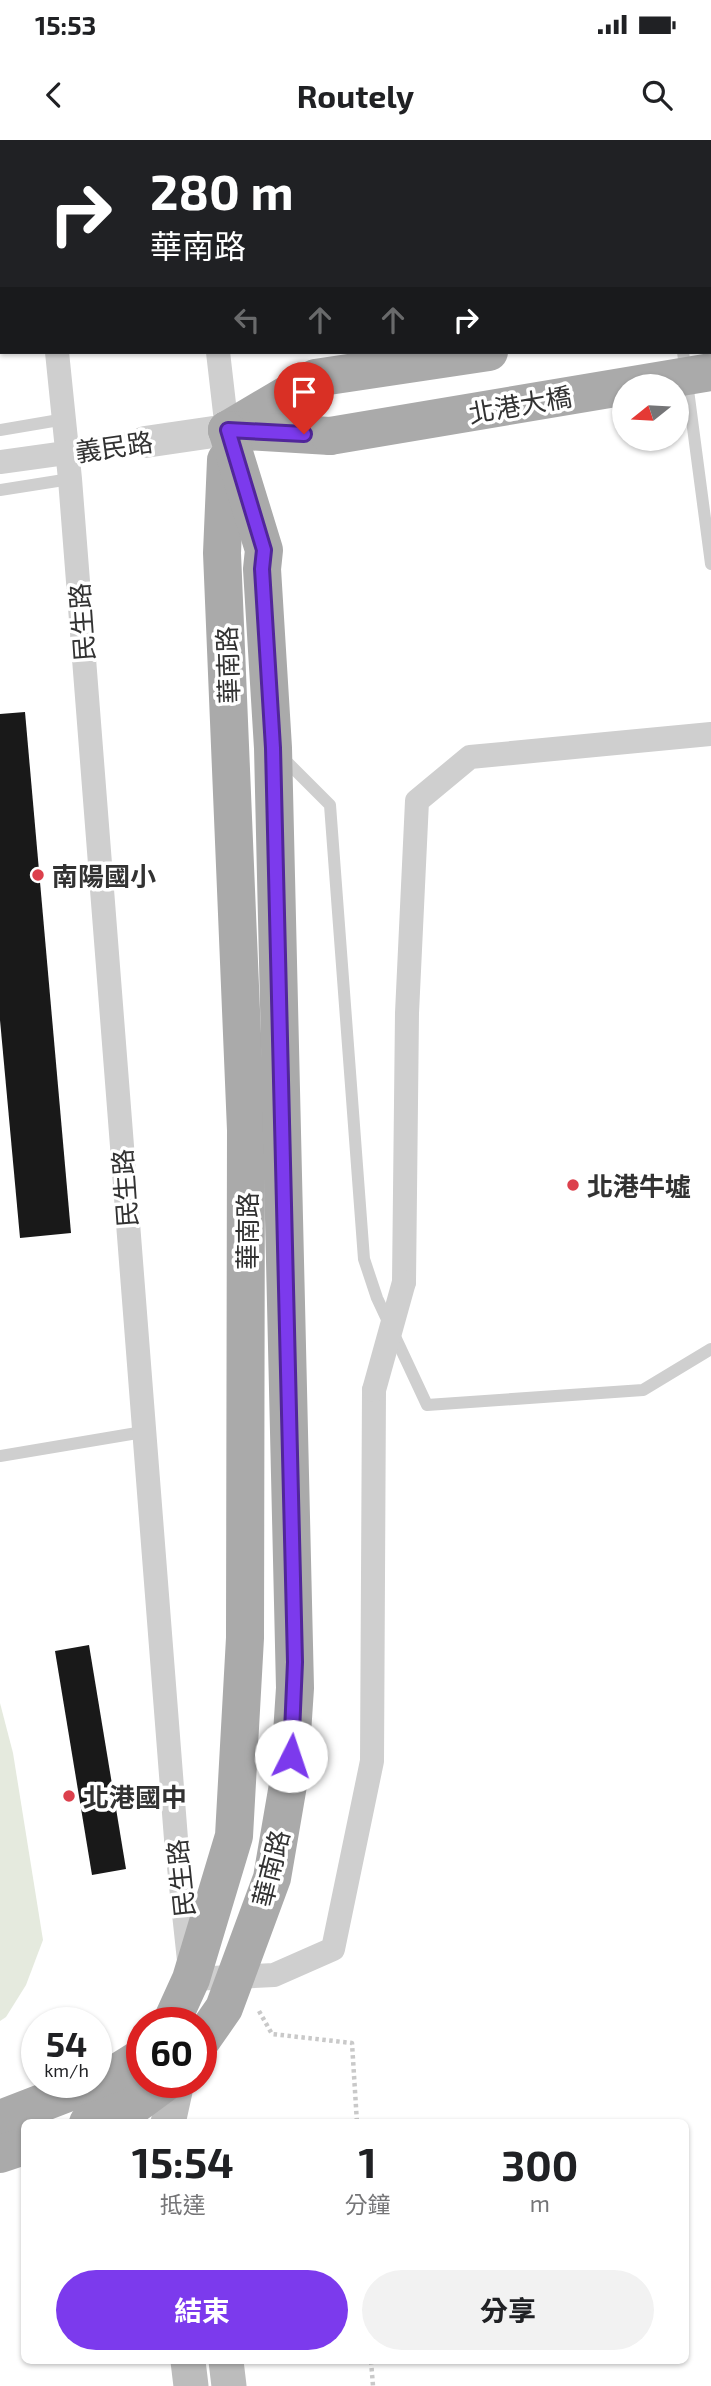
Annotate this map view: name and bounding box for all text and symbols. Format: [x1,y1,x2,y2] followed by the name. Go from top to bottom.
[35,9,96,40] text: 15:53
[35,76,73,114] icon: back
[297,76,414,114] text: Routely
[638,76,676,114] icon: search
[150,161,294,220] text: 280 m
[35,168,126,259] icon: right
[150,226,246,264] text: 華南路
[228,301,266,339] icon: left
[301,301,339,339] icon: ahead
[374,301,412,339] icon: ahead
[447,301,485,339] icon: right
[274,362,334,434] pin
[285,373,323,411] icon: arrive
[612,374,690,452] north arrow
[612,374,689,451] map controls
[466,380,574,428] street label: 北港大橋
[73,425,155,467] street label: 義民路
[63,582,99,662] street label: 民生路
[210,625,244,705] street label: 華南路
[52,860,156,891] place label: 南陽國小
[30,867,46,883] marker: 南陽國小
[106,1148,142,1228] street label: 民生路
[587,1170,691,1201] place label: 北港牛墟
[565,1177,581,1193] marker: 北港牛墟
[231,1192,262,1270] street label: 華南路
[254,1719,328,1793] position arrow
[83,1781,187,1812] place label: 北港國中
[61,1788,77,1804] marker: 北港國中
[246,1826,294,1910] street label: 華南路
[161,1838,199,1918] street label: 民生路
[126,2007,217,2098] speed limit sign: 60
[46,2022,87,2064] text: 54
[44,2059,89,2081] text: km/h
[132,2136,234,2186] text: 15:54
[359,2136,377,2186] text: 1
[501,2139,578,2189] text: 300
[530,2189,550,2217] text: m
[160,2190,206,2218] text: 抵達
[345,2190,391,2218] text: 分鐘
[56,2270,348,2350] button: 結束
[362,2270,654,2350] button: 分享

